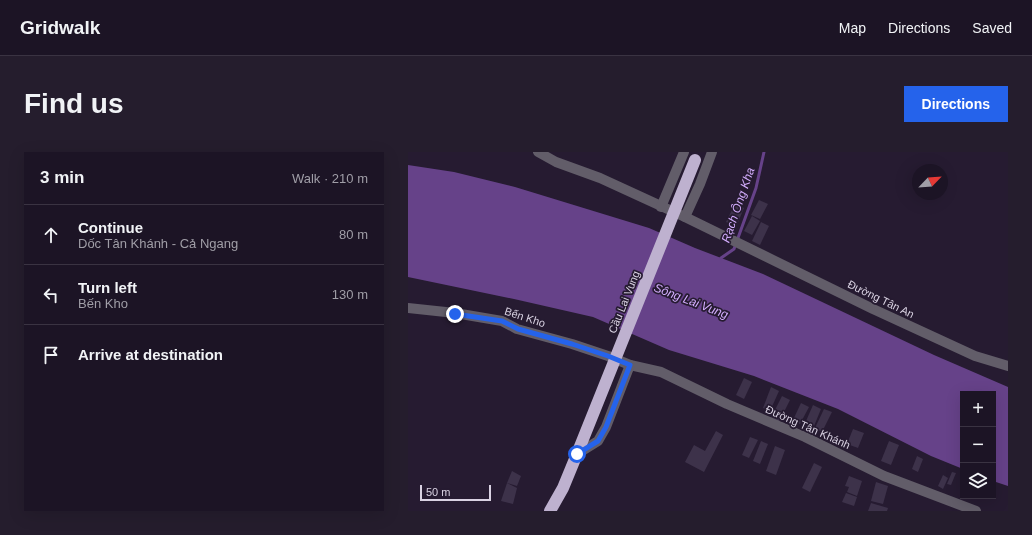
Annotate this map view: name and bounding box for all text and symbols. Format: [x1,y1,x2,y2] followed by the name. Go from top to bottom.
[20,17,100,38] text: Gridwalk
[839,20,866,36] text: Map
[888,20,950,36] text: Directions
[972,20,1012,36] text: Saved
[904,86,1008,122] button: Directions
[24,88,124,119] text: Find us
[912,164,948,200] north arrow
[718,165,758,244] water label: Rạch Ông Kha
[40,168,84,187] text: 3 min
[292,171,368,186] text: Walk · 210 m
[78,219,143,236] text: Continue
[40,224,62,246] icon: ahead
[339,227,368,242] text: 80 m
[78,236,238,251] text: Dốc Tân Khánh - Cả Ngang
[606,269,642,335] street label: Cầu Lai Vung
[846,278,916,320] street label: Đường Tân An
[78,279,137,296] text: Turn left
[652,280,730,322] water label: Sông Lai Vung
[40,284,62,306] icon: left
[332,287,368,302] text: 130 m
[78,296,128,311] text: Bến Kho
[446,305,464,323] route end
[503,305,547,329] street label: Bến Kho
[40,344,62,366] icon: arrive
[78,346,223,363] text: Arrive at destination
[960,391,996,499] map controls
[960,391,996,427] button: +
[764,403,852,451] street label: Đường Tân Khánh
[960,427,996,463] button: −
[568,445,586,463] route start
[960,463,996,499] button: layers
[420,483,491,502] scale bar
[426,486,450,498] text: 50 m

